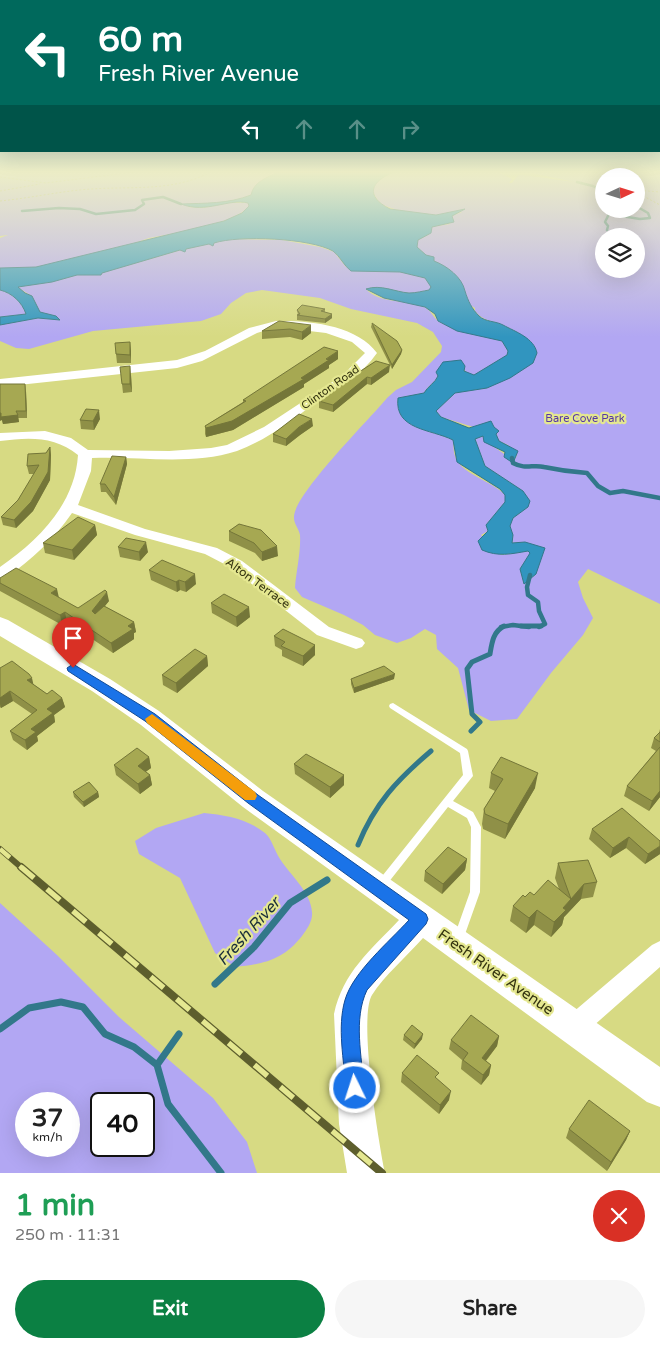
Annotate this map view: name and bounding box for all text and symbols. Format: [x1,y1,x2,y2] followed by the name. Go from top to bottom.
[98,19,183,61] text: 60 m
[15,20,80,85] icon: left
[98,61,299,87] text: Fresh River Avenue
[237,115,265,143] icon: left
[290,115,318,143] icon: ahead
[343,115,371,143] icon: ahead
[396,115,424,143] icon: right
[595,168,645,218] north arrow
[595,168,645,278] map controls
[595,228,645,278] button: layers
[299,363,362,412] street label: Clinton Road
[545,412,625,425] park label: Bare Cove Park
[223,555,293,611] street label: Alton Terrace
[52,617,94,668] pin
[59,624,87,652] icon: arrive
[213,892,286,970] water label: Fresh River
[435,925,557,1019] street label: Fresh River Avenue
[328,1061,380,1113] position arrow
[90,1092,155,1157] speed limit sign: 40
[32,1103,63,1133] text: 37
[32,1130,63,1144] text: km/h
[15,1187,95,1224] text: 1 min
[593,1190,645,1242] button: close
[15,1225,121,1245] text: 250 m · 11:31
[15,1280,325,1338] button: Exit
[335,1280,645,1338] button: Share

